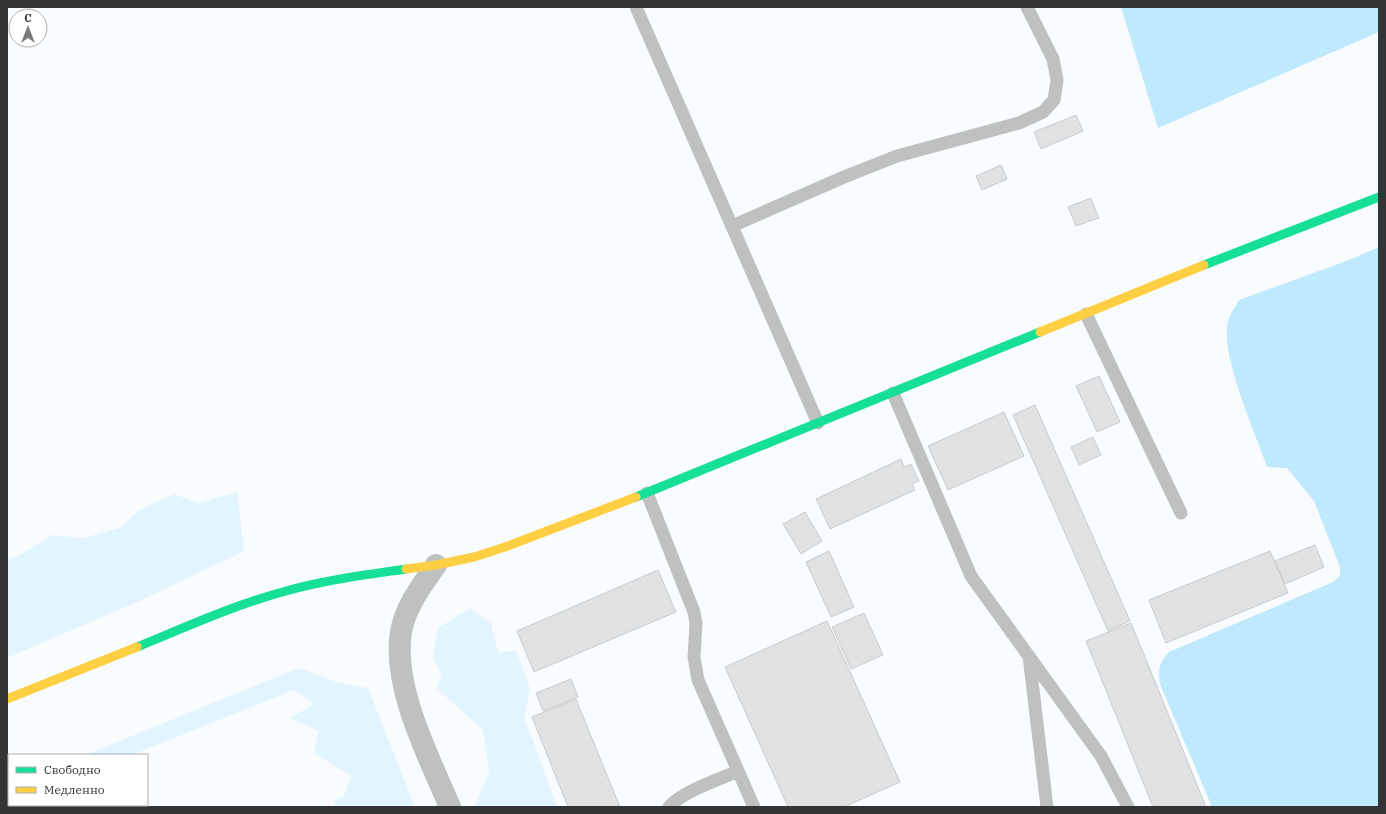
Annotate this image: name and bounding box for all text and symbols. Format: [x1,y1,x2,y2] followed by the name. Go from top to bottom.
[8,8,48,48] north arrow
[24,11,32,25] text: С
[8,754,148,806] legend
[44,762,101,777] text: Свободно
[44,782,105,797] text: Медленно

